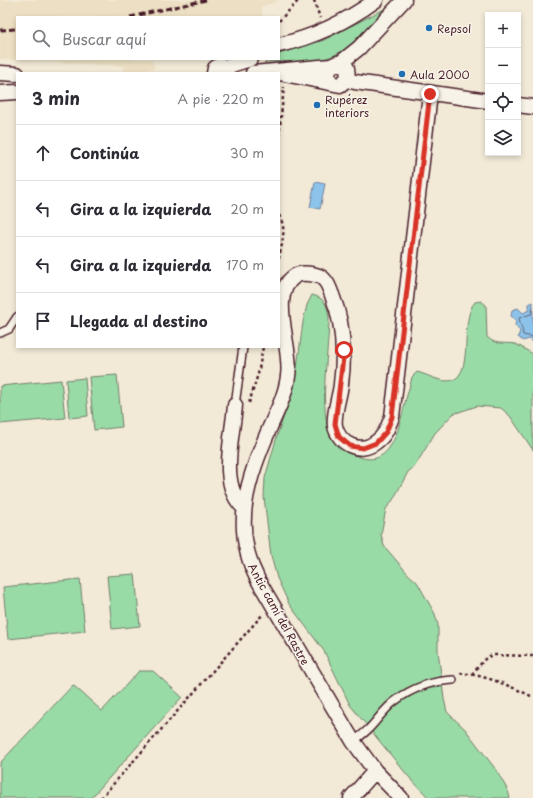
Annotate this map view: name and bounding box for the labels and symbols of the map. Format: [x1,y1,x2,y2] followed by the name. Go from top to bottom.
[437,20,471,37] place label: Repsol
[424,23,434,33] marker: Repsol
[410,66,470,83] place label: Aula 2000
[397,69,407,79] marker: Aula 2000
[421,85,439,103] route end
[325,91,369,121] place label: Rupérez interiors
[312,100,322,110] marker: Rupérez interiors
[335,341,353,359] route start
[244,560,314,668] street label: Antic camí del Rastre

